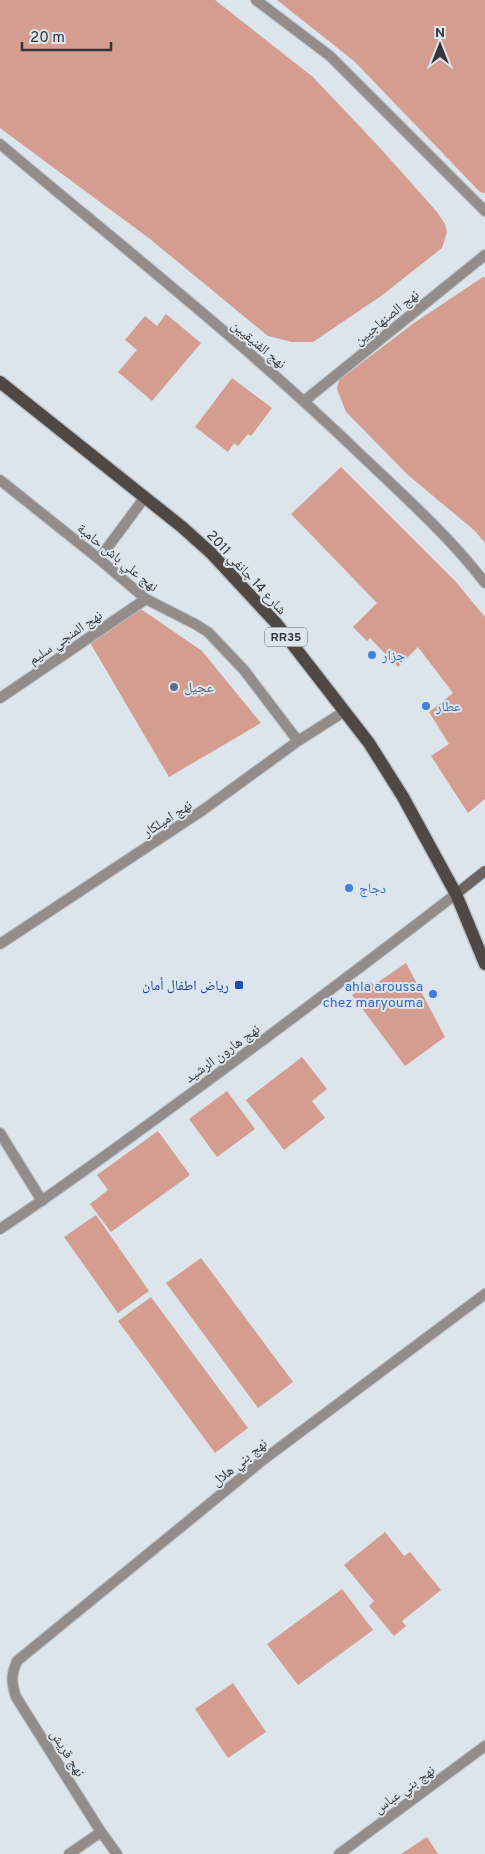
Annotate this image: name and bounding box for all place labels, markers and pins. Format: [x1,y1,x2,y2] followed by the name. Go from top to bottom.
[381,648,405,665] place label: جزار
[366,649,378,661] marker: جزار
[184,680,214,697] place label: عجيل
[168,681,180,693] marker: عجيل
[435,699,461,716] place label: عطار
[420,700,432,712] marker: عطار
[359,881,386,898] place label: دجاج
[343,882,355,894] marker: دجاج
[142,977,229,995] place label: رياض اطفال أمان
[233,979,245,991] marker: رياض اطفال أمان
[323,979,423,1012] place label: ahla aroussa chez maryouma
[427,988,439,1000] marker: ahla aroussa chez maryouma

